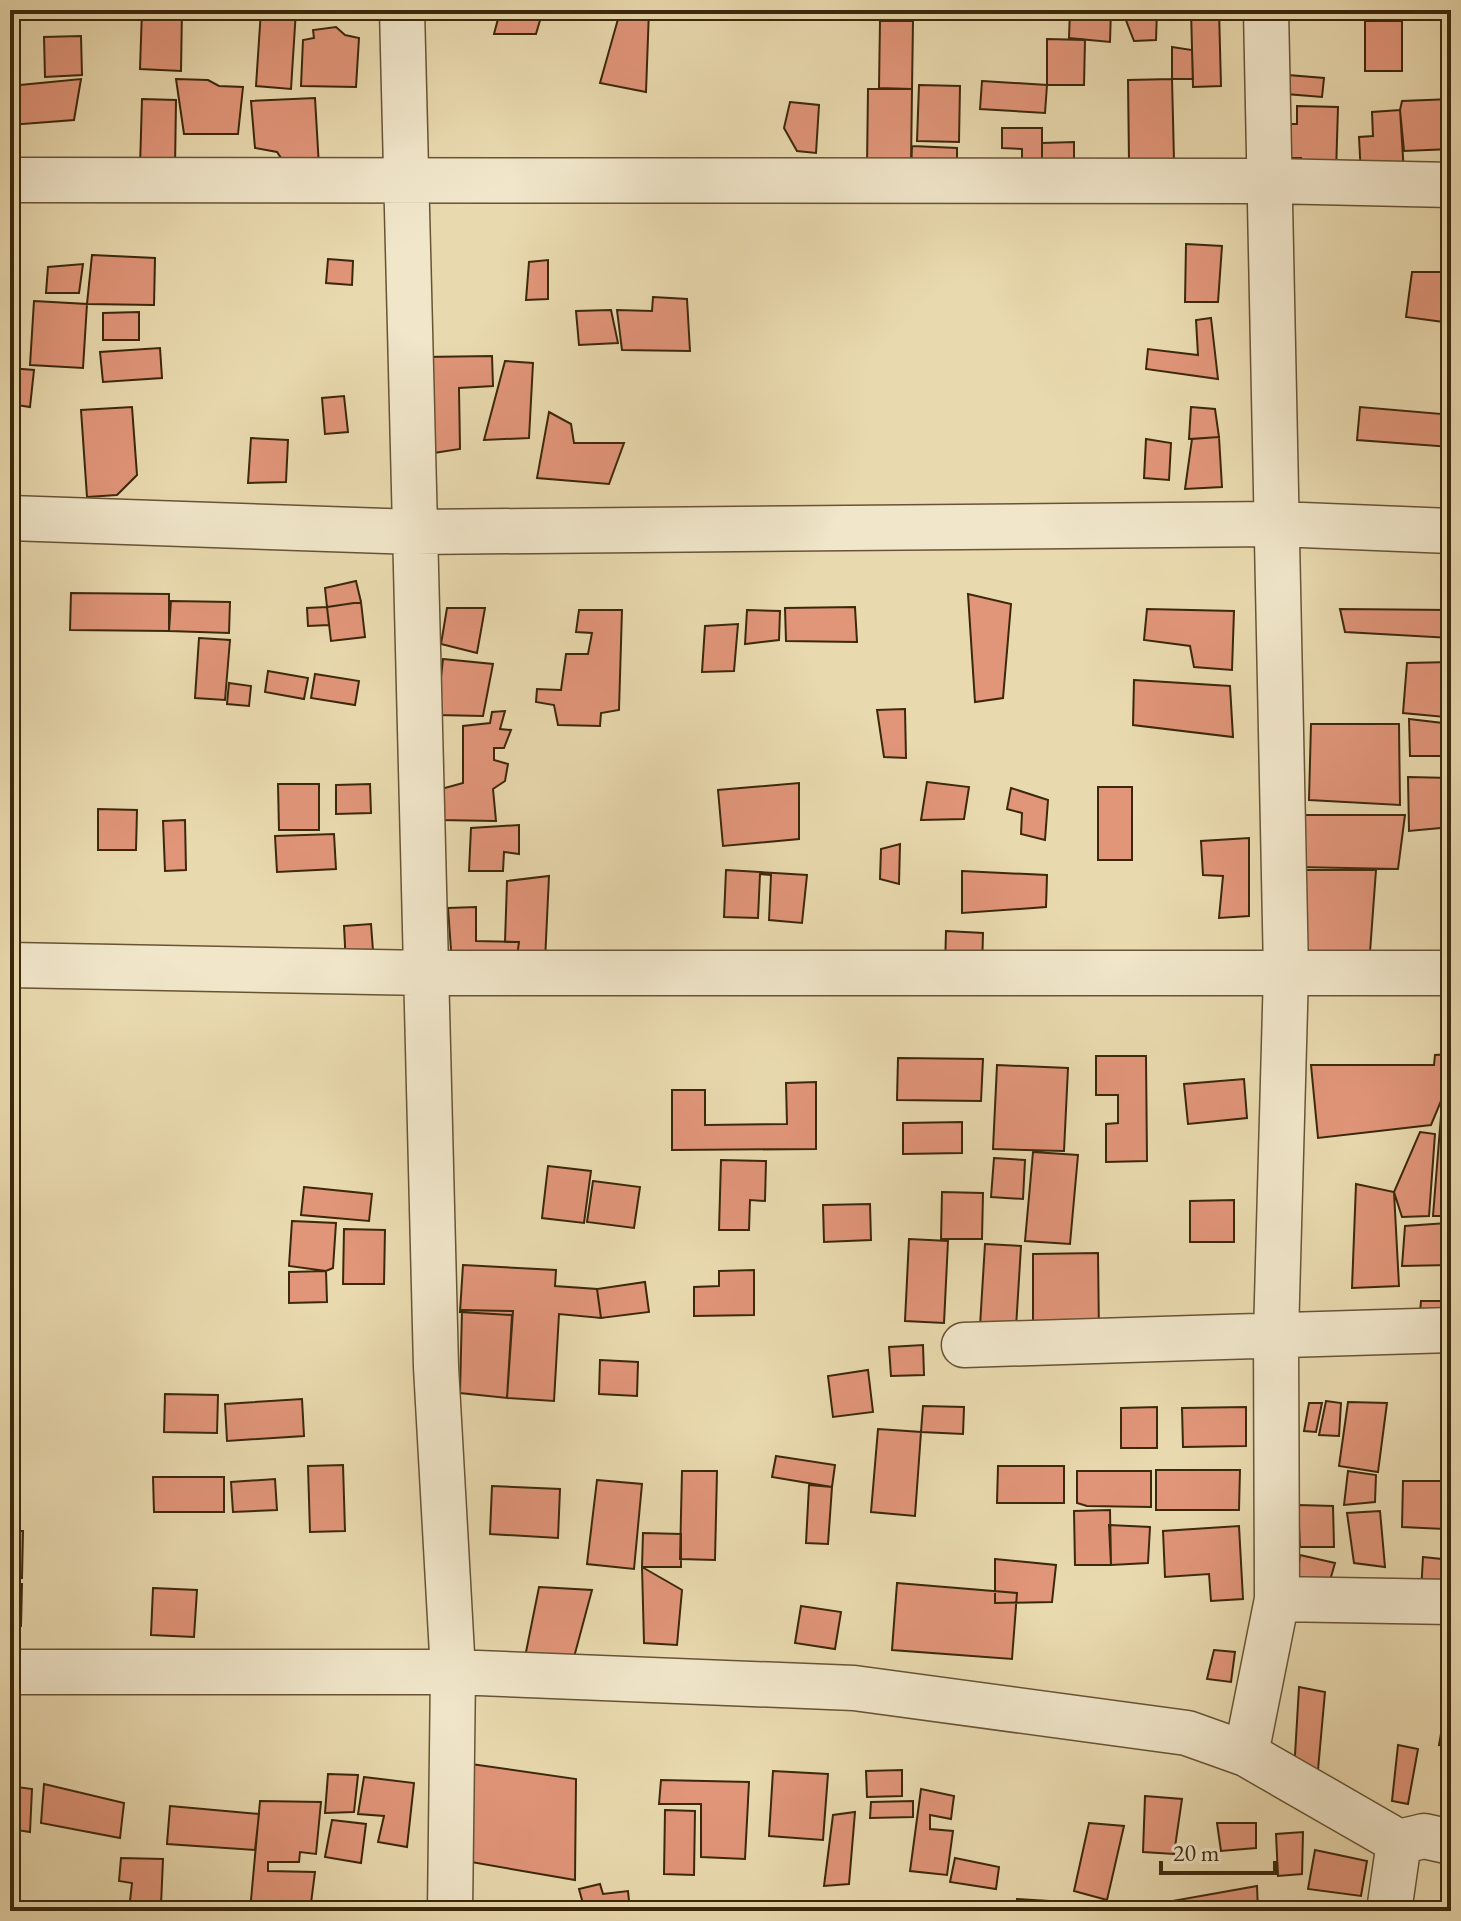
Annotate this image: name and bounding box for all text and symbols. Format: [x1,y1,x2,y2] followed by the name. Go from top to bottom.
[1161,1825,1275,1875] scale bar
[1173,1837,1220,1868] text: 20 m

